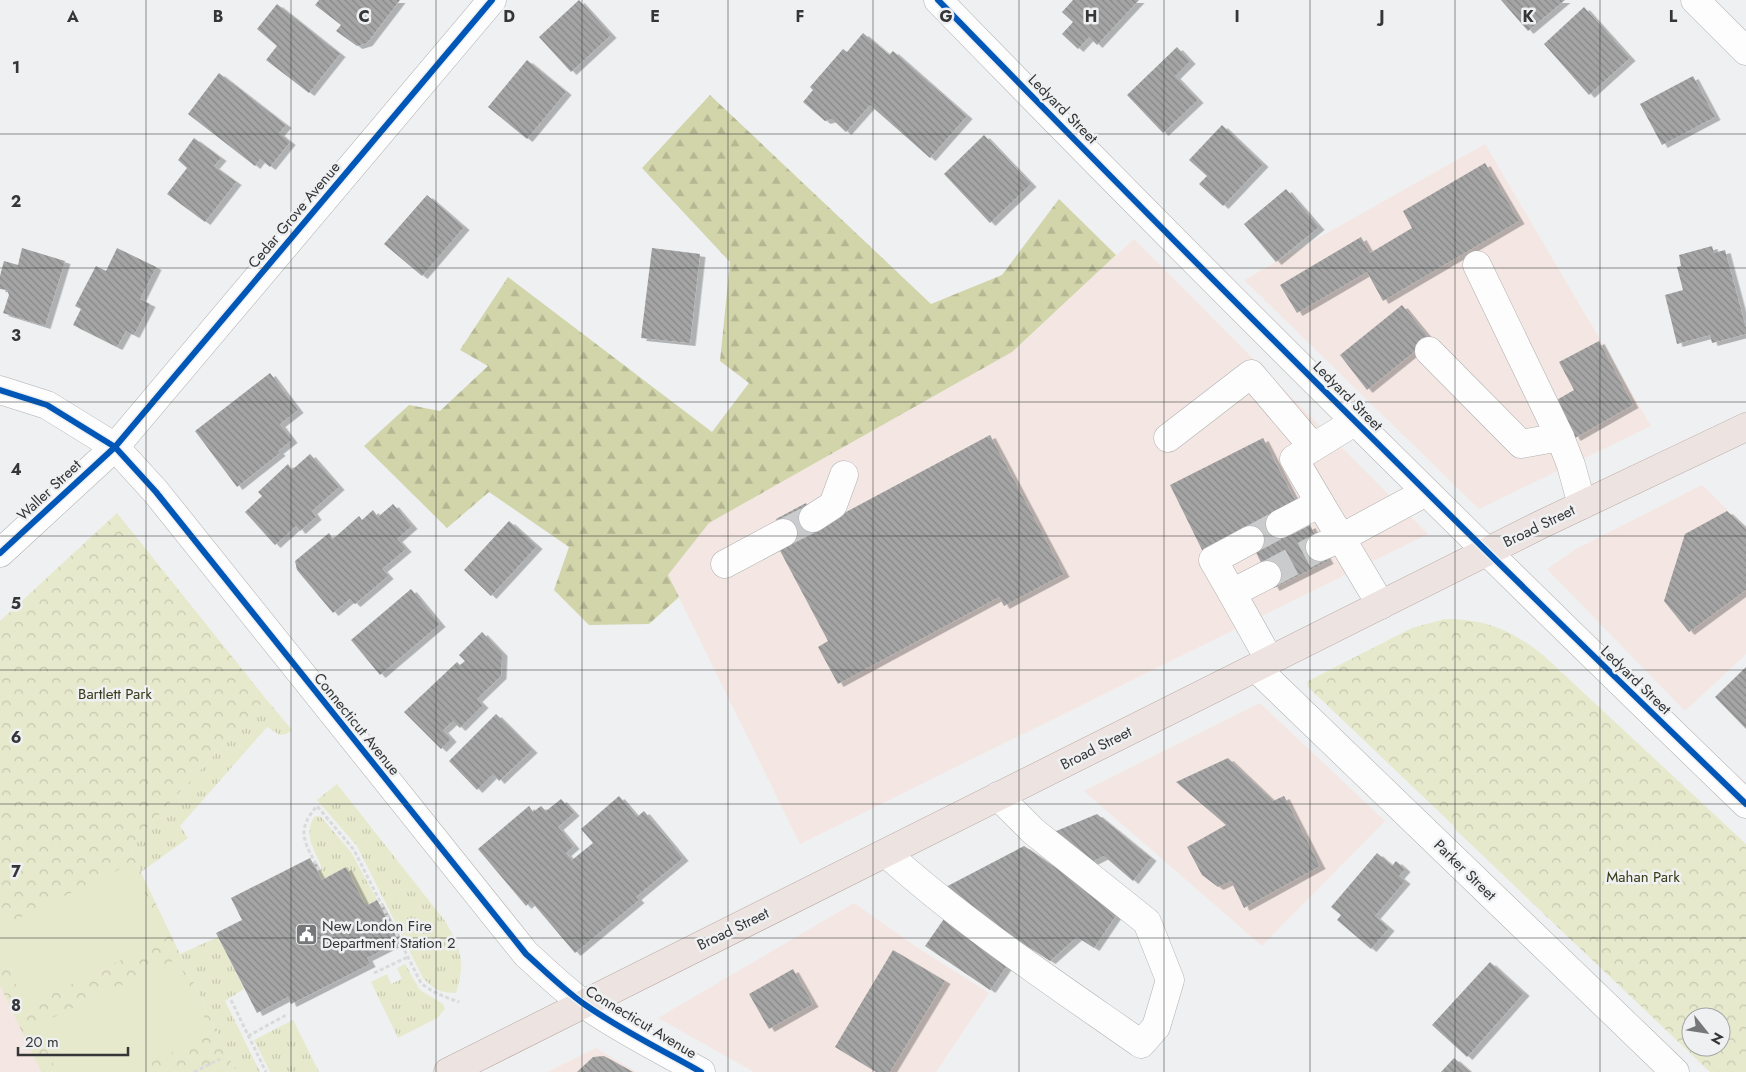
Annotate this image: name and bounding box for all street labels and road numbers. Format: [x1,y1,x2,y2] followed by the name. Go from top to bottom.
[1023,69,1103,149] street label: Ledyard Street
[243,157,345,273] street label: Cedar Grove Avenue
[1308,356,1388,436] street label: Ledyard Street
[12,454,86,526] street label: Waller Street
[1499,499,1579,553] street label: Broad Street
[1596,641,1677,720] street label: Ledyard Street
[309,668,406,780] street label: Connecticut Avenue
[1056,720,1136,775] street label: Broad Street
[1429,834,1502,906] street label: Parker Street
[693,902,773,956] street label: Broad Street
[581,980,701,1064] street label: Connecticut Avenue

